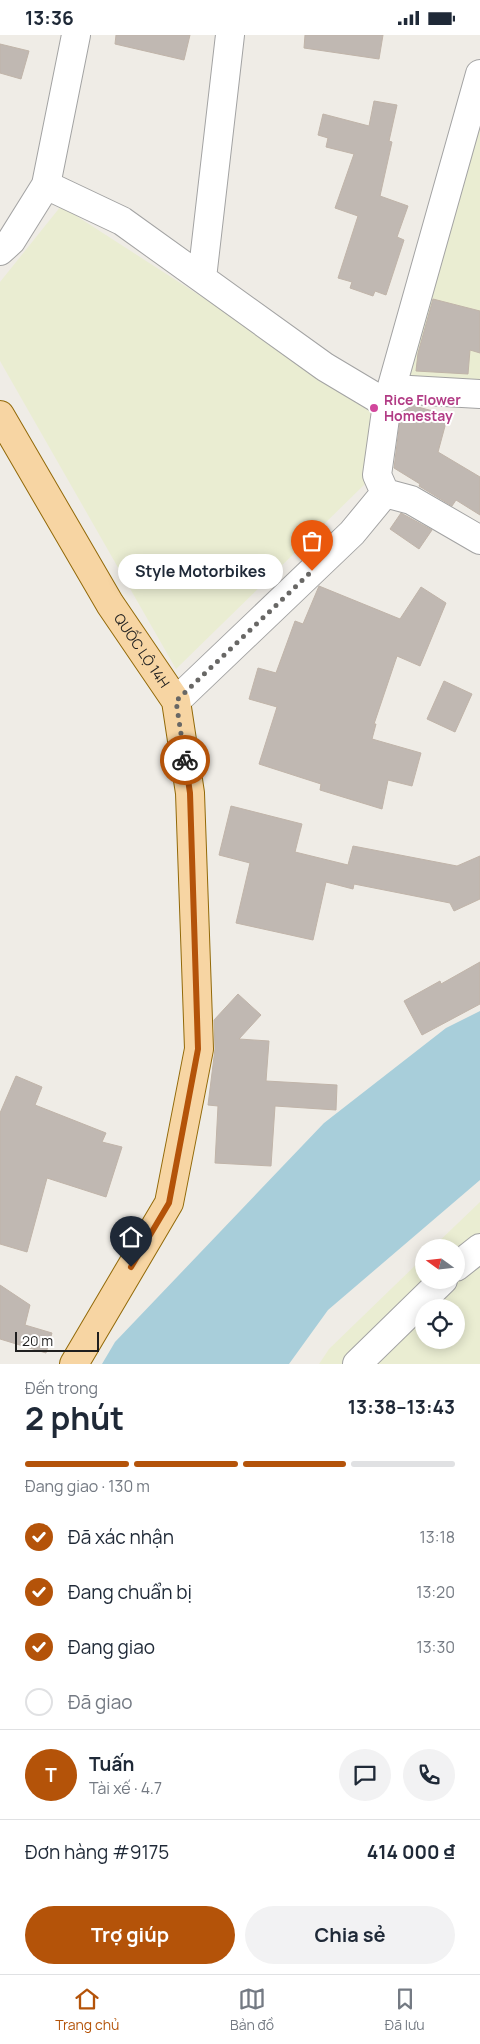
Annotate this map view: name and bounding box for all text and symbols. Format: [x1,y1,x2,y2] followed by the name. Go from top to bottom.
[25,5,74,31] text: 13:36
[384,390,461,425] place label: Rice Flower Homestay
[368,402,380,414] marker: Rice Flower Homestay
[291,520,333,571] pin
[298,527,326,555] icon: bag
[117,553,282,589] callout: Style Motorbikes
[135,560,266,582] text: Style Motorbikes
[110,609,174,691] street label: QUỐC LỘ 14H
[160,735,210,785] courier
[171,746,199,774] icon: bike
[110,1216,152,1267] pin
[117,1223,145,1251] icon: home
[415,1239,465,1289] north arrow
[415,1239,465,1349] map controls
[415,1299,465,1349] button: locate
[15,1329,99,1352] scale bar
[22,1331,53,1350] text: 20 m
[25,1377,98,1399] text: Đến trong
[348,1394,455,1420] text: 13:38–13:43
[25,1396,124,1440] text: 2 phút
[25,1475,150,1497] text: Đang giao · 130 m
[25,1523,53,1551] icon: check
[68,1524,174,1550] text: Đã xác nhận
[420,1526,455,1548] text: 13:18
[25,1578,53,1606] icon: check
[68,1579,192,1605] text: Đang chuẩn bị
[416,1581,455,1603] text: 13:20
[25,1633,53,1661] icon: check
[68,1634,155,1660] text: Đang giao
[417,1636,455,1658] text: 13:30
[68,1689,132,1715] text: Đã giao
[339,1749,391,1801] button: chat
[403,1749,455,1801] button: phone
[89,1751,134,1777] text: Tuấn
[45,1762,57,1788] text: T
[89,1777,162,1799] text: Tài xế · 4.7
[25,1839,169,1865] text: Đơn hàng #9175
[367,1839,455,1865] text: 414 000 ₫
[25,1906,235,1964] button: Trợ giúp
[245,1906,455,1964] button: Chia sẻ
[55,1985,119,2034] tab: Trang chủ
[230,1985,274,2034] tab: Bản đồ
[385,1985,425,2034] tab: Đã lưu

